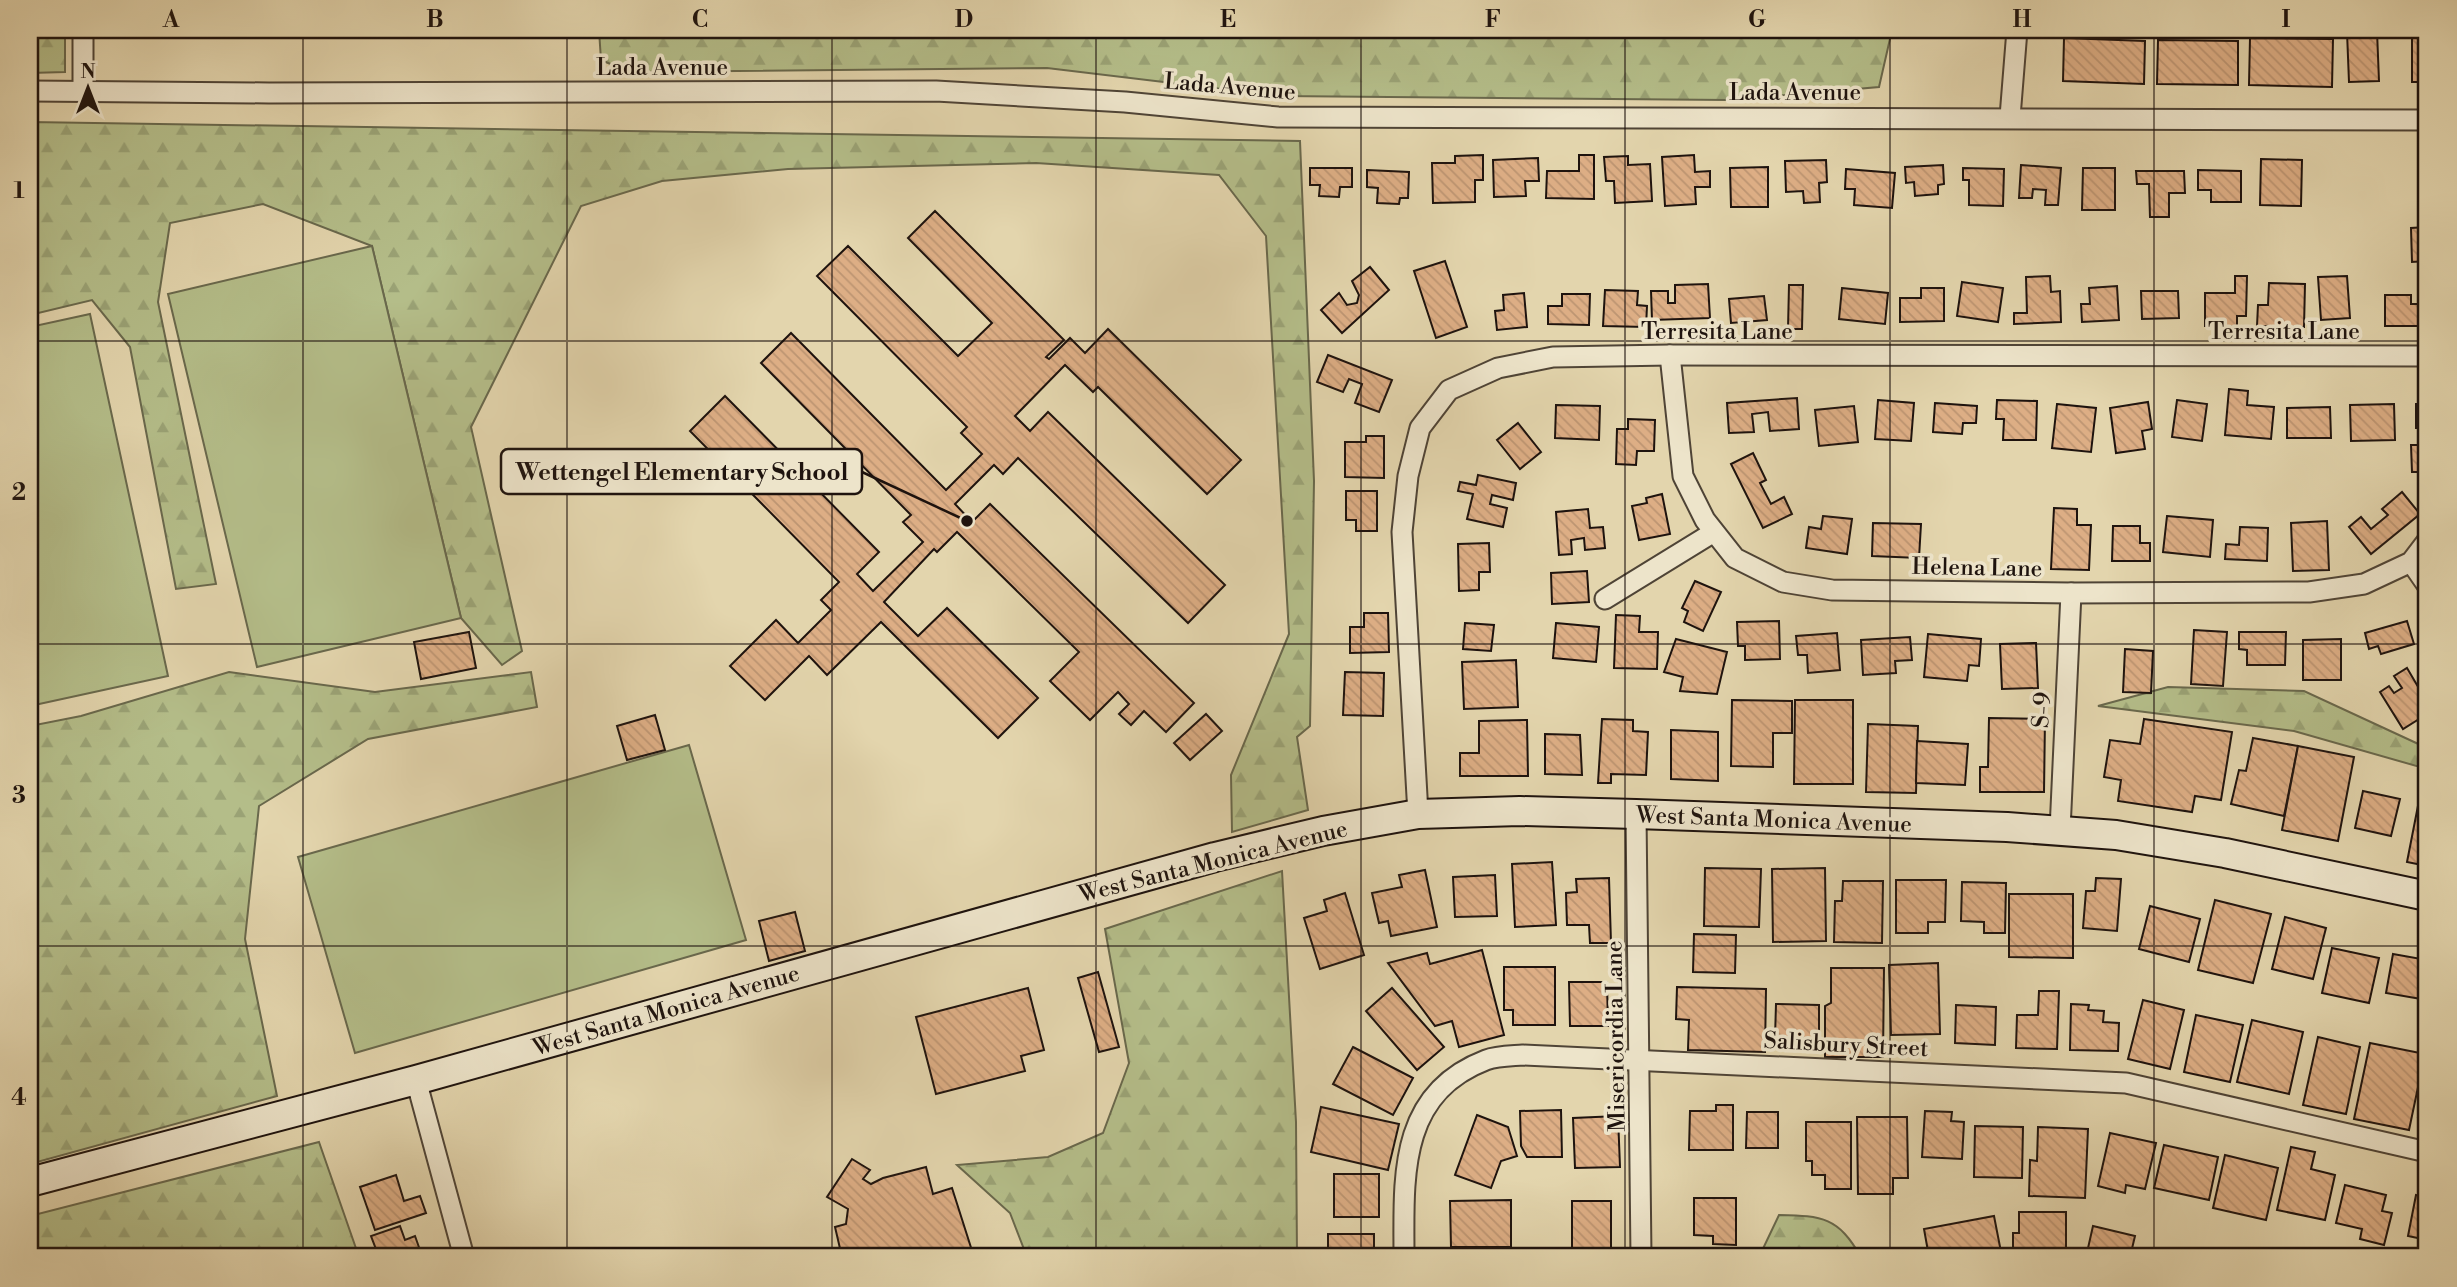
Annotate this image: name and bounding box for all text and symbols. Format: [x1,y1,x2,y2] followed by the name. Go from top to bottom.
[162,6,180,34] text: A
[426,6,444,34] text: B
[692,6,708,34] text: C
[955,6,973,34] text: D
[1220,6,1236,34] text: E
[1485,6,1501,34] text: F
[1748,6,1766,34] text: G
[2013,6,2032,34] text: H
[2282,6,2291,34] text: I
[52,52,122,122] north arrow
[596,54,728,82] street label: Lada Avenue
[80,60,96,84] text: N
[1163,67,1297,107] street label: Lada Avenue
[1729,79,1861,107] street label: Lada Avenue
[13,177,25,205] text: 1
[1641,318,1793,346] street label: Terresita Lane
[2208,318,2360,346] street label: Terresita Lane
[501,449,862,494] callout: Wettengel Elementary School
[515,458,849,488] text: Wettengel Elementary School
[12,479,26,507] text: 2
[1911,553,2043,583] street label: Helena Lane
[2027,691,2057,729] street label: S-9
[12,782,26,810] text: 3
[1635,801,1912,839] street label: West Santa Monica Avenue
[1075,815,1350,909] street label: West Santa Monica Avenue
[1600,940,1632,1132] street label: Misericordia Lane
[529,959,803,1063] street label: West Santa Monica Avenue
[1763,1027,1929,1063] street label: Salisbury Street
[11,1084,27,1112] text: 4

